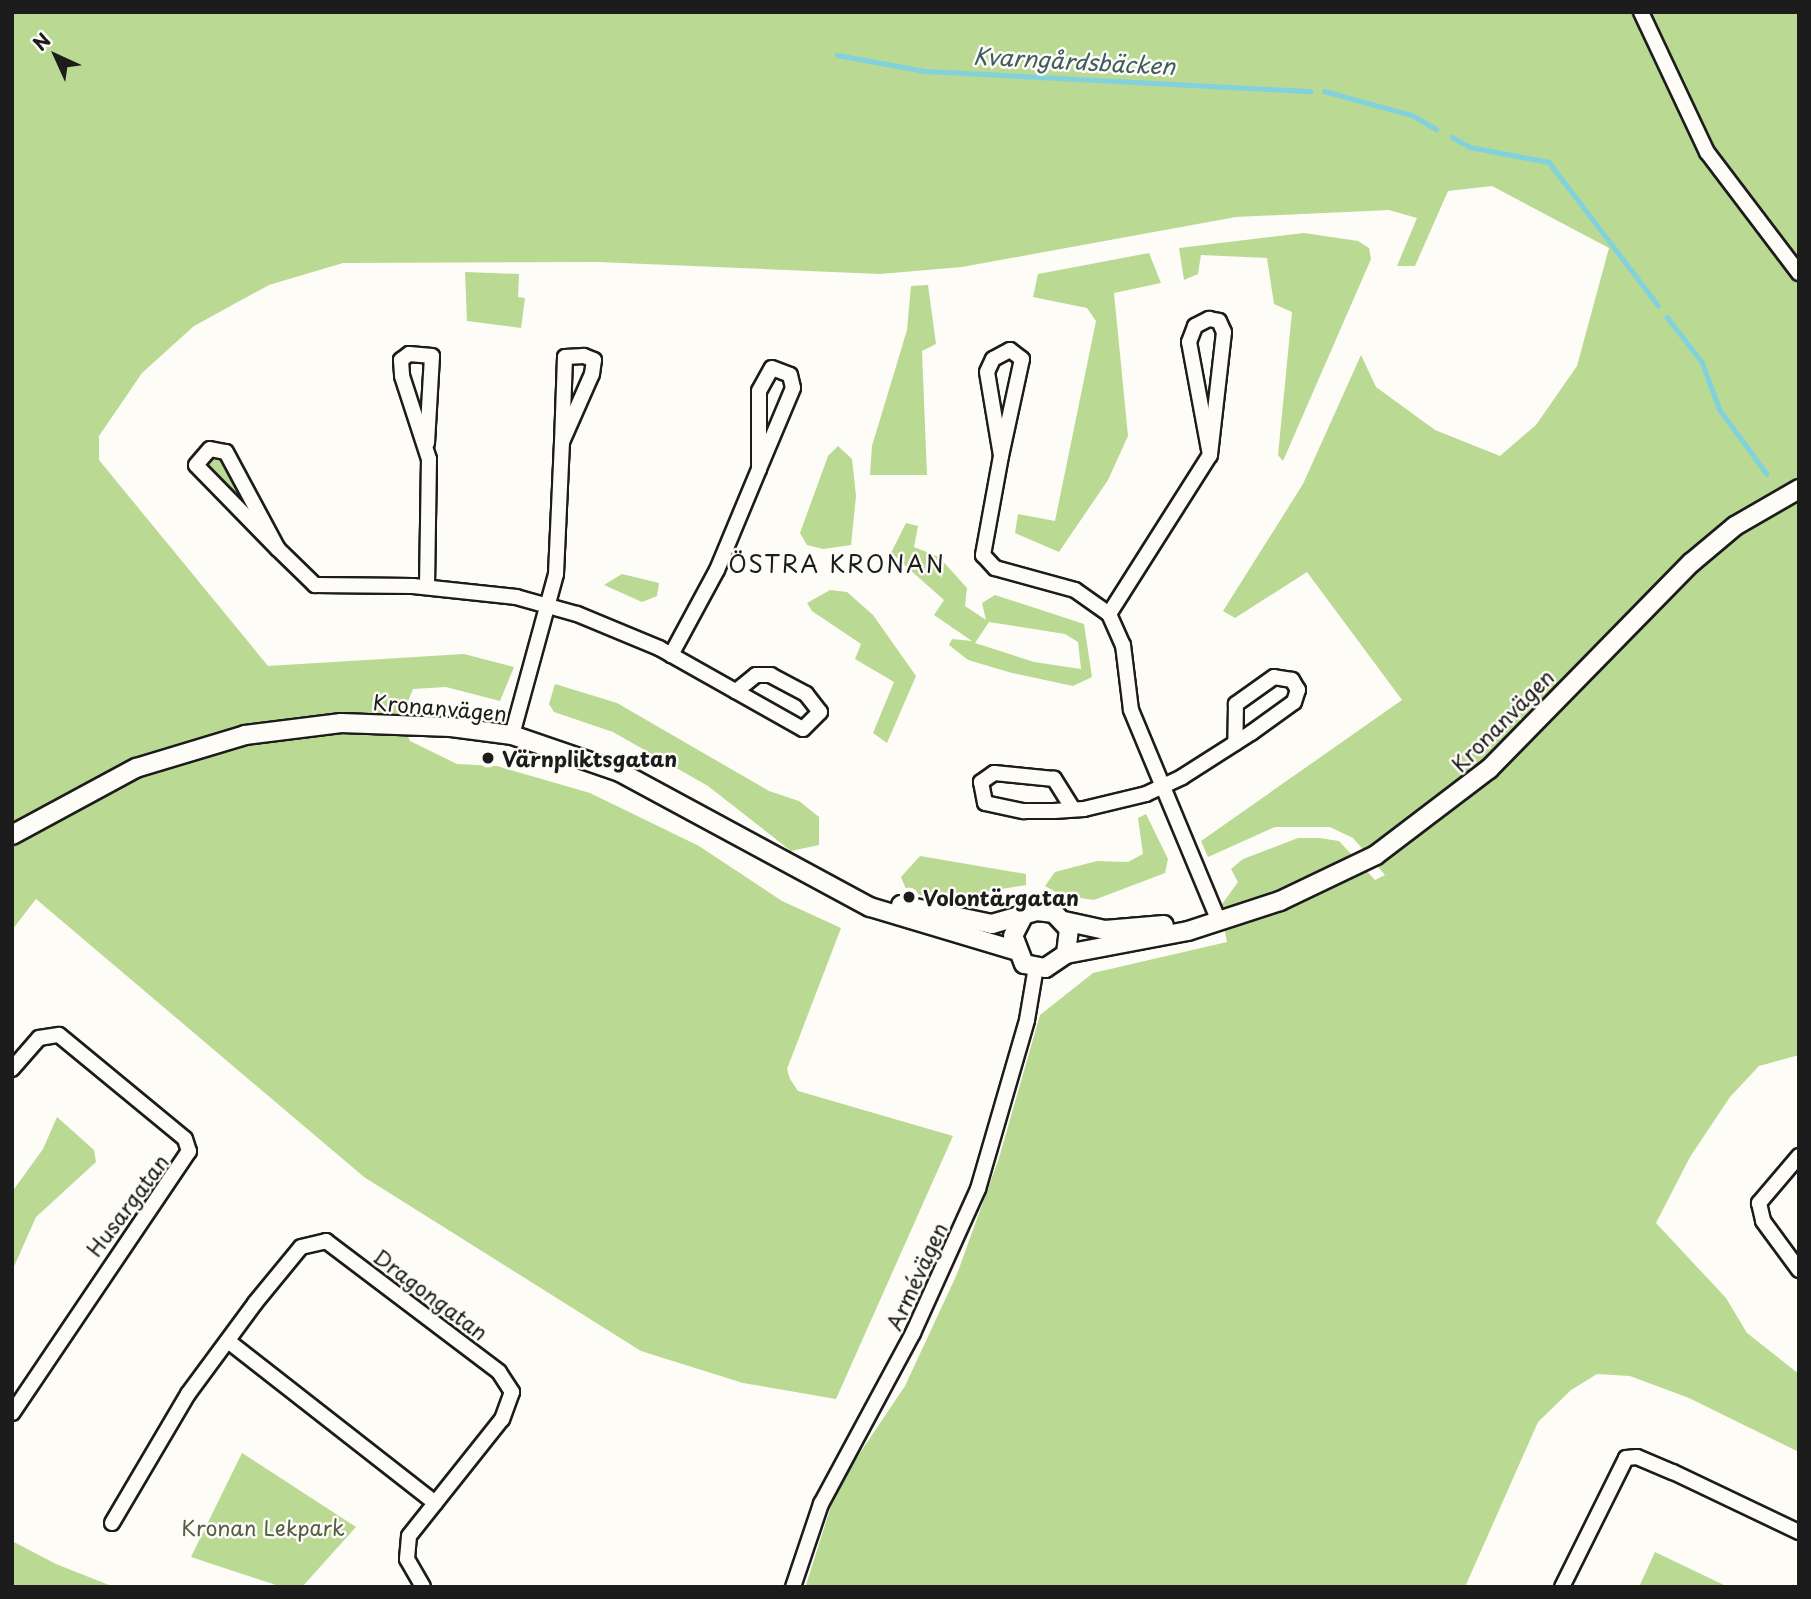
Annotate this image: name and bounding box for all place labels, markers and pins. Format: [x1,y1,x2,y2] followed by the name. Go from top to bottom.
[502,745,677,771] place label: Värnpliktsgatan
[480,750,496,766] marker: Värnpliktsgatan
[923,884,1079,910] place label: Volontärgatan
[901,889,917,905] marker: Volontärgatan

